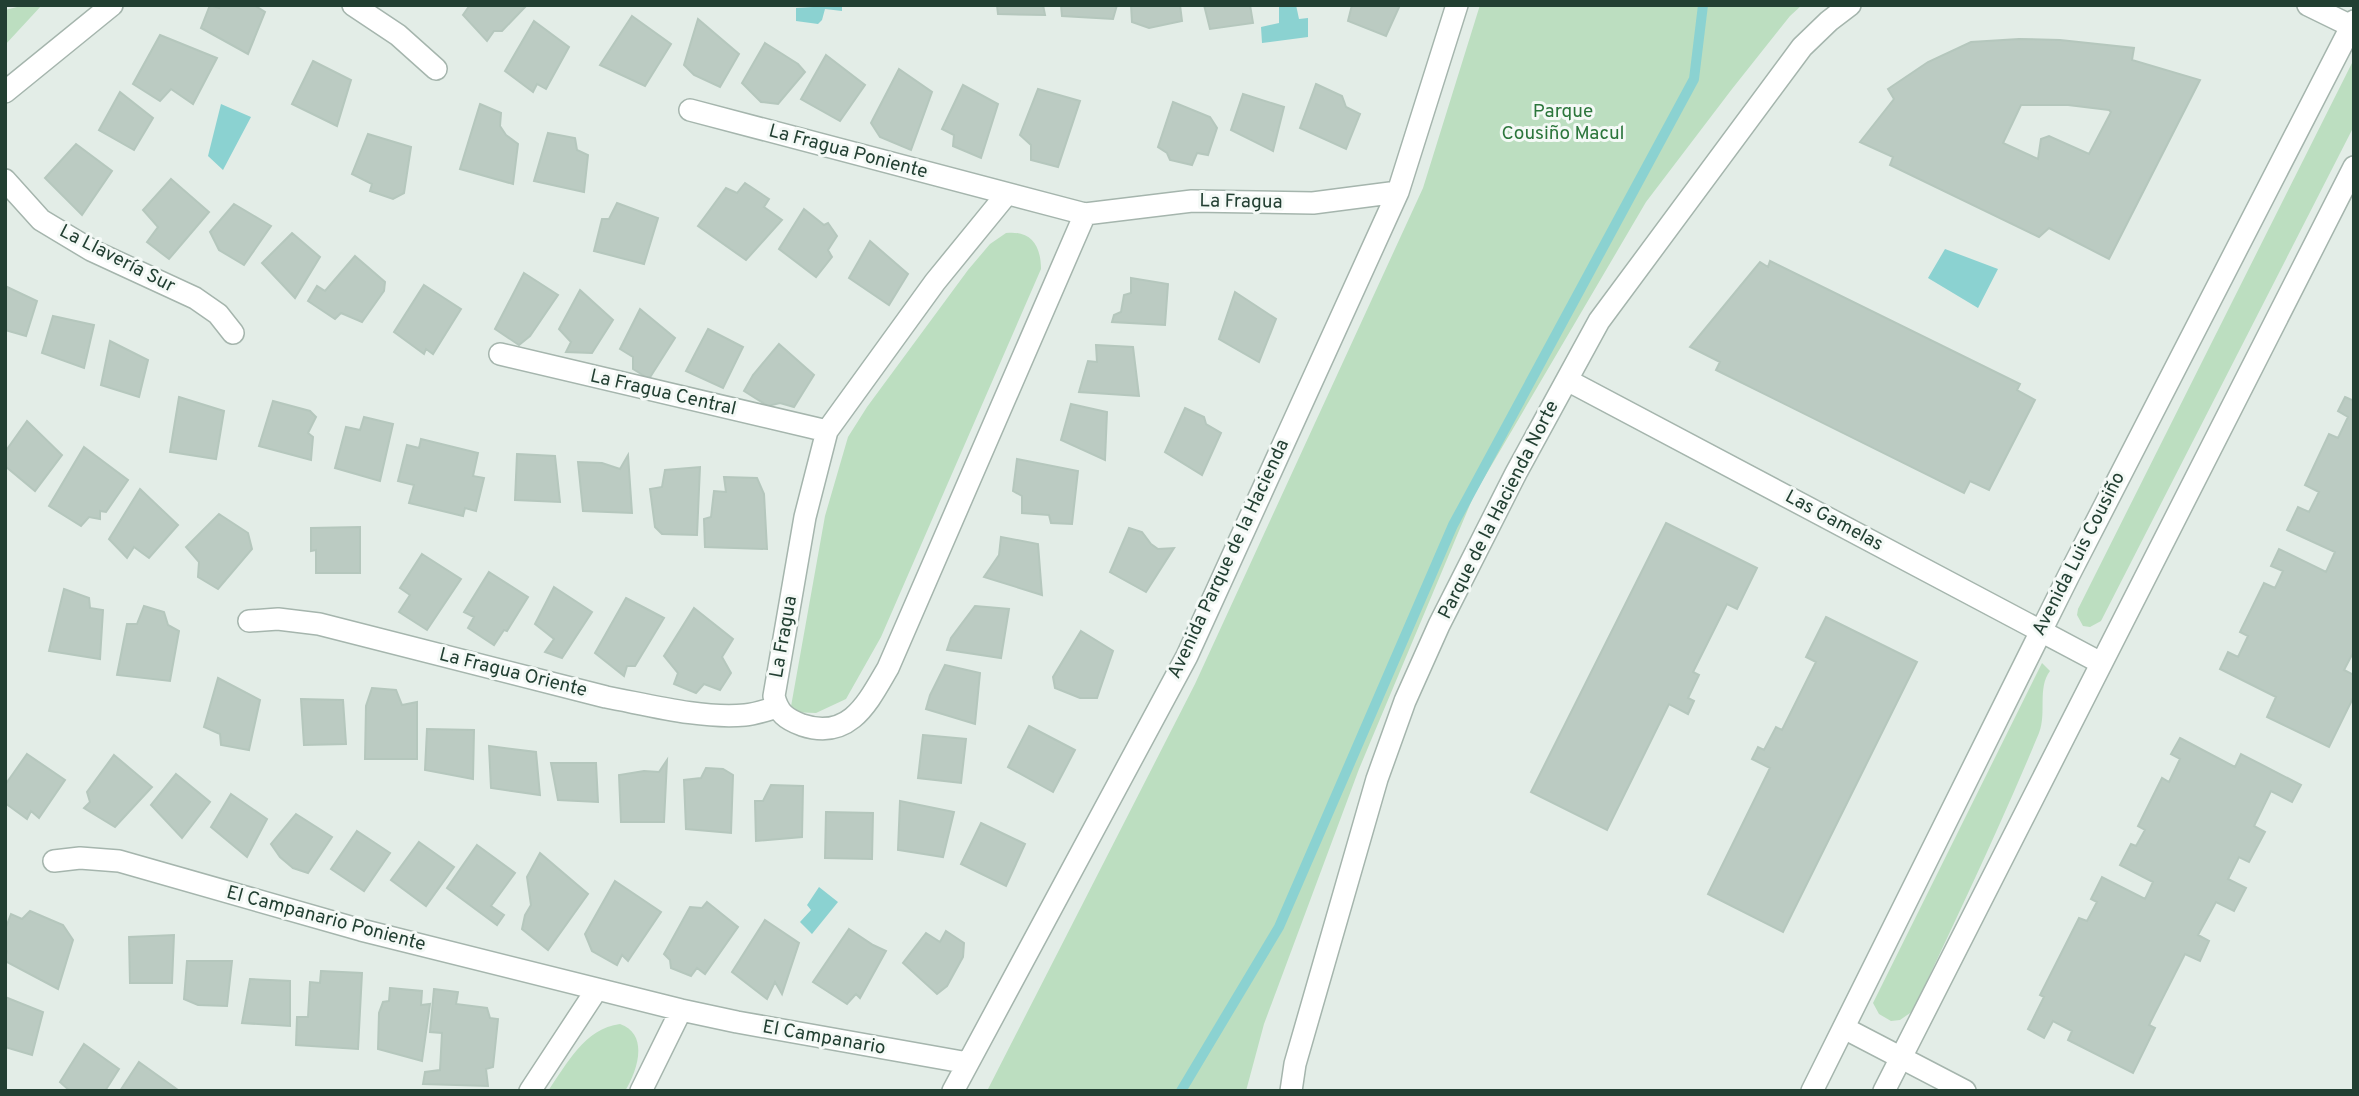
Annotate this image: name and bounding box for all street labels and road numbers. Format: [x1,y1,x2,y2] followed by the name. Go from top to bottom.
[766,119,930,185] street label: La Fragua Poniente
[1199,189,1283,215] street label: La Fragua
[55,219,180,299] street label: La Llavería Sur
[588,365,738,421] street label: La Fragua Central
[1433,397,1565,623] street label: Parque de la Hacienda Norte
[1163,435,1295,683] street label: Avenida Parque de la Hacienda
[2027,468,2131,640] street label: Avenida Luis Cousiño
[1781,485,1887,557] street label: Las Gamelas
[765,594,803,680] street label: La Fragua
[436,643,590,703] street label: La Fragua Oriente
[224,881,428,957] street label: El Campanario Poniente
[761,1015,887,1061] street label: El Campanario

